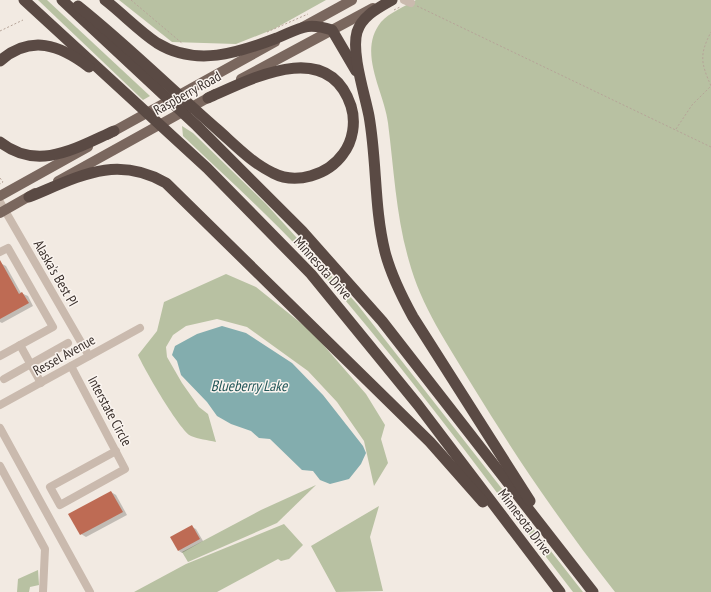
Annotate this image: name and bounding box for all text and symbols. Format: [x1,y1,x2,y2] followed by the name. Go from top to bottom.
[150,67,224,119] street label: Raspberry Road
[290,233,356,303] street label: Minnesota Drive
[30,236,82,310] street label: Alaska's Best PI
[30,330,98,379] street label: Ressel Avenue
[84,373,136,449] street label: Interstate Circle
[211,376,288,395] water label: Blueberry Lake
[494,485,556,559] street label: Minnesota Drive

